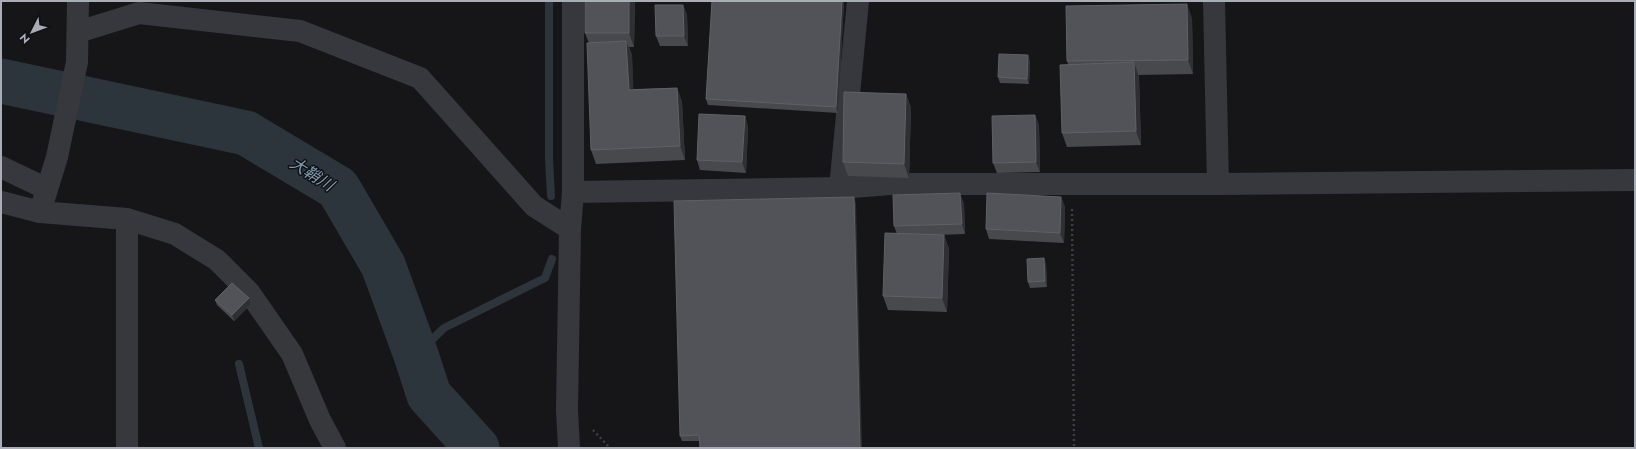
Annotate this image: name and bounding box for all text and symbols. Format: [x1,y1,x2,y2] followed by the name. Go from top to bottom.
[12,12,52,52] north arrow
[16,30,33,47] text: N
[286,152,340,198] water label: 大鞘川

